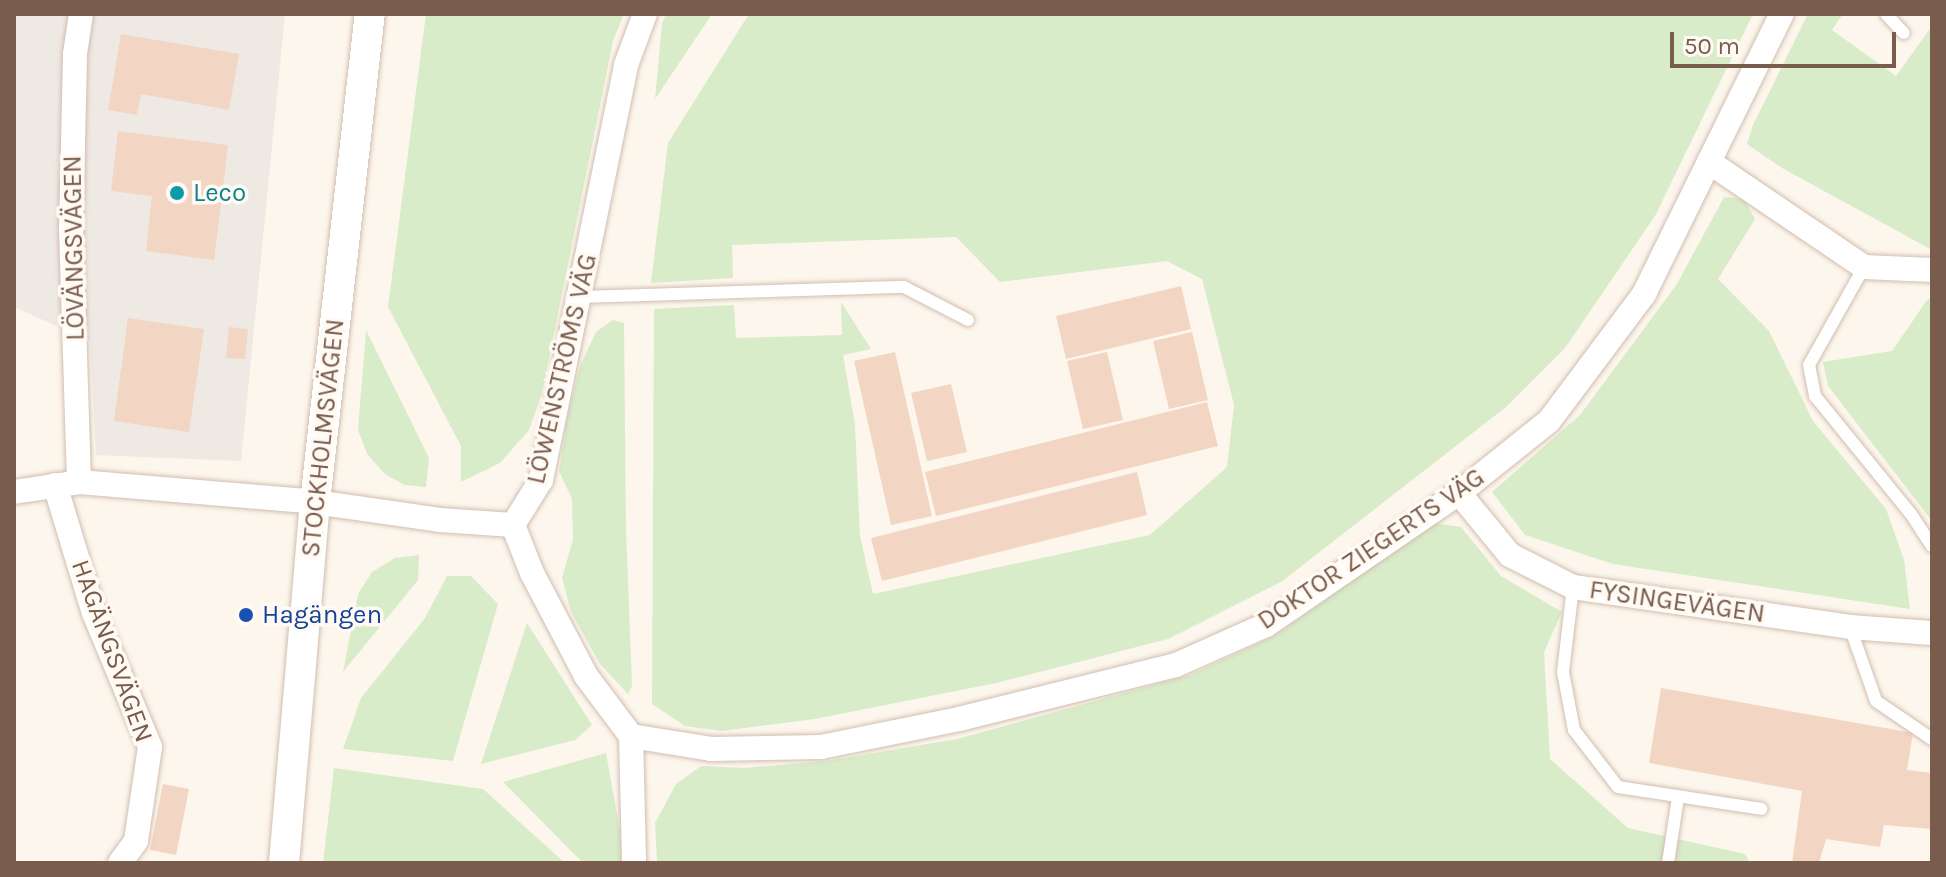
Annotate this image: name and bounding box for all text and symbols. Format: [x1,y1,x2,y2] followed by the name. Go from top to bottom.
[1674,16,1900,66] scale bar
[1684,32,1740,60] text: 50 m
[57,155,91,341] street label: LÖVÄNGSVÄGEN
[193,177,246,209] place label: Leco
[168,184,186,202] marker: Leco
[520,251,604,487] street label: LÖWENSTRÖMS VÄG
[295,317,351,559] street label: STOCKHOLMSVÄGEN
[1252,462,1490,636] street label: DOKTOR ZIEGERTS VÄG
[64,555,160,747] street label: HAGÄNGSVÄGEN
[1587,574,1767,630] street label: FYSINGEVÄGEN
[262,599,382,631] place label: Hagängen
[237,606,255,624] marker: Hagängen

